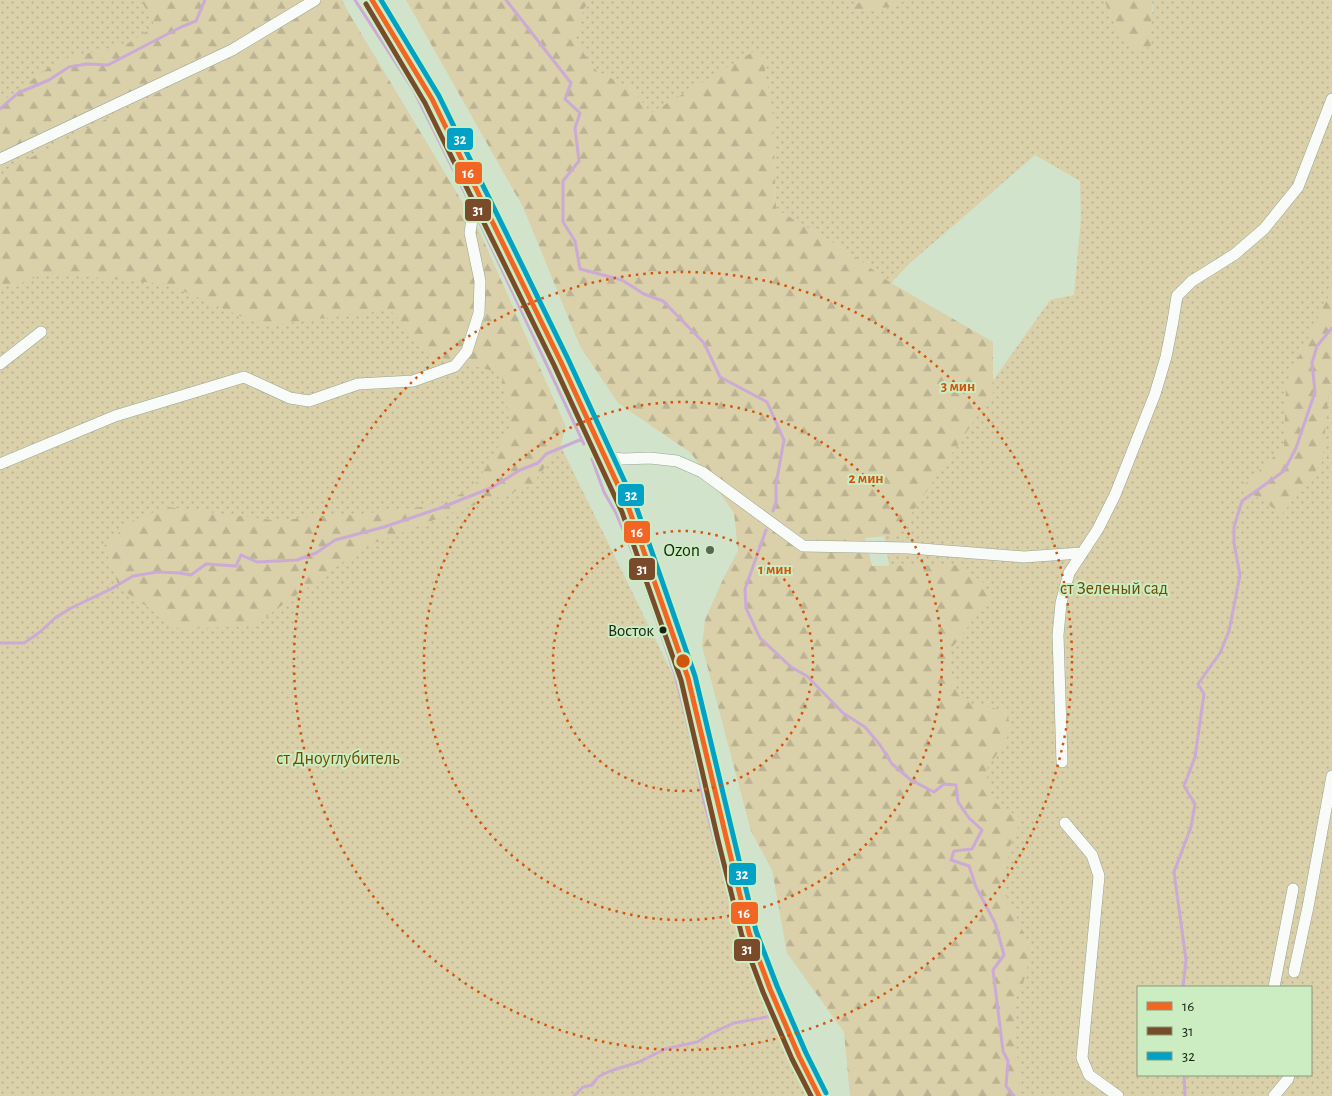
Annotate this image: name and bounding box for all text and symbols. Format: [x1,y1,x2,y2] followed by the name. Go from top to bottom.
[446,127,474,151] line badge: 32
[454,133,467,147] text: 32
[454,161,483,185] line badge: 16
[462,167,474,181] text: 16
[464,198,492,222] line badge: 31
[472,204,484,218] text: 31
[941,379,975,394] text: 3 мин
[848,471,884,486] text: 2 мин
[617,483,645,507] line badge: 32
[625,489,638,503] text: 32
[623,520,651,544] line badge: 16
[631,526,643,540] text: 16
[663,542,700,560] place label: Ozon
[704,544,716,556] marker: Ozon
[628,557,656,581] line badge: 31
[758,562,792,577] text: 1 мин
[636,563,648,577] text: 31
[1060,580,1168,598] park label: ст Зеленый сад
[608,622,654,639] place label: Восток
[658,625,668,635] marker: Восток
[674,652,692,670] centre of rings
[276,749,400,768] park label: ст Дноуглубитель
[728,862,757,886] line badge: 32
[736,868,749,882] text: 32
[730,901,759,925] line badge: 16
[738,907,750,921] text: 16
[733,938,761,962] line badge: 31
[741,943,753,957] text: 31
[1137,986,1312,1076] legend
[1182,999,1194,1014] text: 16
[1182,1024,1193,1039] text: 31
[1182,1049,1195,1064] text: 32

